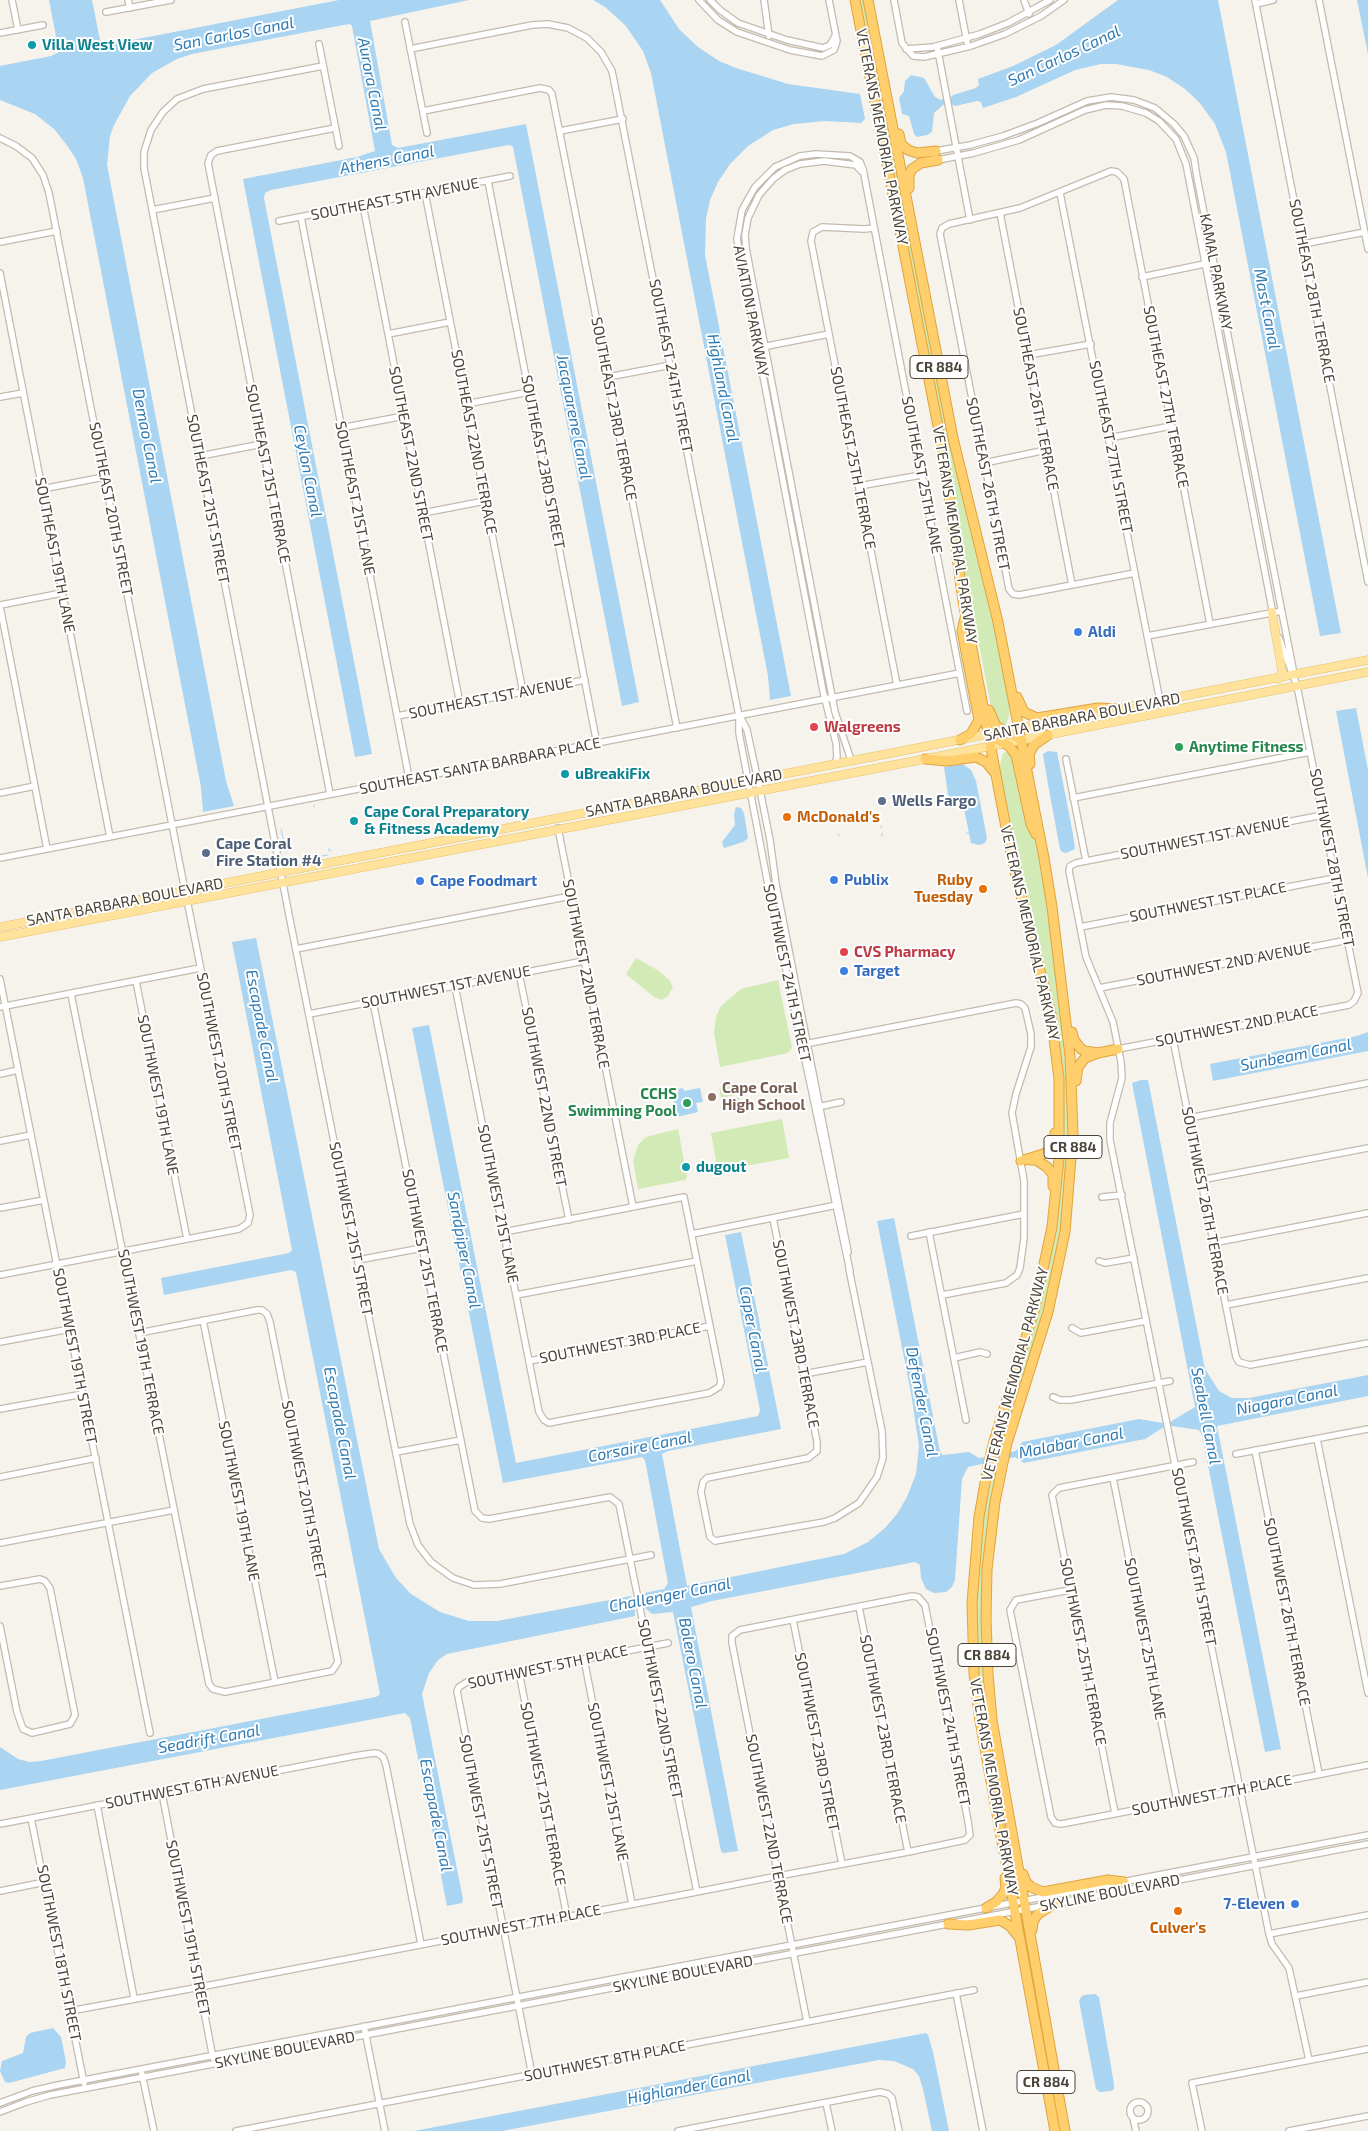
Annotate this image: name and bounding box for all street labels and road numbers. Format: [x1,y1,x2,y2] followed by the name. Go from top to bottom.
[852,27,912,247] street label: VETERANS MEMORIAL PARKWAY
[309,174,481,224] street label: SOUTHEAST 5TH AVENUE
[1285,198,1339,384] street label: SOUTHEAST 28TH TERRACE
[1196,212,1236,332] street label: KAMAL PARKWAY
[729,244,773,378] street label: AVIATION PARKWAY
[645,277,697,455] street label: SOUTHEAST 24TH STREET
[1139,304,1193,490] street label: SOUTHEAST 27TH TERRACE
[1009,306,1063,492] street label: SOUTHEAST 26TH TERRACE
[587,316,641,502] street label: SOUTHEAST 23RD TERRACE
[447,348,501,536] street label: SOUTHEAST 22ND TERRACE
[910,356,968,378] road number: CR 884
[1085,359,1137,535] street label: SOUTHEAST 27TH STREET
[385,365,437,543] street label: SOUTHEAST 22ND STREET
[826,365,880,551] street label: SOUTHEAST 25TH TERRACE
[517,374,569,550] street label: SOUTHEAST 23RD STREET
[242,383,294,565] street label: SOUTHEAST 21ST TERRACE
[898,395,946,555] street label: SOUTHEAST 25TH LANE
[962,396,1014,572] street label: SOUTHEAST 26TH STREET
[183,413,233,585] street label: SOUTHEAST 21ST STREET
[85,420,137,598] street label: SOUTHEAST 20TH STREET
[331,420,379,576] street label: SOUTHEAST 21ST LANE
[929,425,981,645] street label: VETERANS MEMORIAL PARKWAY
[31,476,79,634] street label: SOUTHEAST 19TH LANE
[407,673,575,723] street label: SOUTHEAST 1ST AVENUE
[982,689,1182,745] street label: SANTA BARBARA BOULEVARD
[358,734,602,798] street label: SOUTHEAST SANTA BARBARA PLACE
[584,765,784,821] street label: SANTA BARBARA BOULEVARD
[1306,767,1358,949] street label: SOUTHWEST 28TH STREET
[1119,813,1291,863] street label: SOUTHWEST 1ST AVENUE
[996,823,1064,1043] street label: VETERANS MEMORIAL PARKWAY
[25,874,225,930] street label: SANTA BARBARA BOULEVARD
[559,878,613,1070] street label: SOUTHWEST 22ND TERRACE
[1128,878,1288,926] street label: SOUTHWEST 1ST PLACE
[759,882,815,1064] street label: SOUTHWEST 24TH STREET
[1135,938,1313,990] street label: SOUTHWEST 2ND AVENUE
[360,962,532,1012] street label: SOUTHWEST 1ST AVENUE
[193,971,245,1153] street label: SOUTHWEST 20TH STREET
[1154,1001,1320,1051] street label: SOUTHWEST 2ND PLACE
[518,1006,570,1188] street label: SOUTHWEST 22ND STREET
[134,1013,182,1177] street label: SOUTHWEST 19TH LANE
[1178,1105,1232,1297] street label: SOUTHWEST 26TH TERRACE
[474,1123,522,1285] street label: SOUTHWEST 21ST LANE
[1044,1136,1102,1158] road number: CR 884
[325,1140,377,1318] street label: SOUTHWEST 21ST STREET
[398,1167,452,1355] street label: SOUTHWEST 21ST TERRACE
[769,1238,823,1430] street label: SOUTHWEST 23RD TERRACE
[114,1248,168,1436] street label: SOUTHWEST 19TH TERRACE
[978,1265,1052,1483] street label: VETERANS MEMORIAL PARKWAY
[49,1267,101,1445] street label: SOUTHWEST 19TH STREET
[538,1319,702,1367] street label: SOUTHWEST 3RD PLACE
[278,1399,330,1581] street label: SOUTHWEST 20TH STREET
[215,1419,263,1583] street label: SOUTHWEST 19TH LANE
[1168,1466,1220,1648] street label: SOUTHWEST 26TH STREET
[1260,1516,1314,1708] street label: SOUTHWEST 26TH TERRACE
[1120,1556,1170,1722] street label: SOUTHWEST 25TH LANE
[1056,1557,1110,1747] street label: SOUTHWEST 25TH TERRACE
[634,1618,686,1800] street label: SOUTHWEST 22ND STREET
[922,1626,974,1808] street label: SOUTHWEST 24TH STREET
[856,1633,910,1825] street label: SOUTHWEST 23RD TERRACE
[466,1641,630,1693] street label: SOUTHWEST 5TH PLACE
[958,1644,1016,1666] road number: CR 884
[791,1651,843,1833] street label: SOUTHWEST 23RD STREET
[966,1677,1022,1897] street label: VETERANS MEMORIAL PARKWAY
[516,1700,570,1888] street label: SOUTHWEST 21ST TERRACE
[584,1701,632,1863] street label: SOUTHWEST 21ST LANE
[455,1733,507,1911] street label: SOUTHWEST 21ST STREET
[742,1733,796,1925] street label: SOUTHWEST 22ND TERRACE
[104,1761,280,1813] street label: SOUTHWEST 6TH AVENUE
[1130,1771,1294,1819] street label: SOUTHWEST 7TH PLACE
[162,1839,214,2017] street label: SOUTHWEST 19TH STREET
[33,1863,85,2043] street label: SOUTHWEST 18TH STREET
[1038,1871,1182,1915] street label: SKYLINE BOULEVARD
[439,1901,603,1949] street label: SOUTHWEST 7TH PLACE
[611,1952,755,1996] street label: SKYLINE BOULEVARD
[213,2028,357,2072] street label: SKYLINE BOULEVARD
[523,2036,687,2086] street label: SOUTHWEST 8TH PLACE
[1017,2070,1075,2094] road number: CR 884

